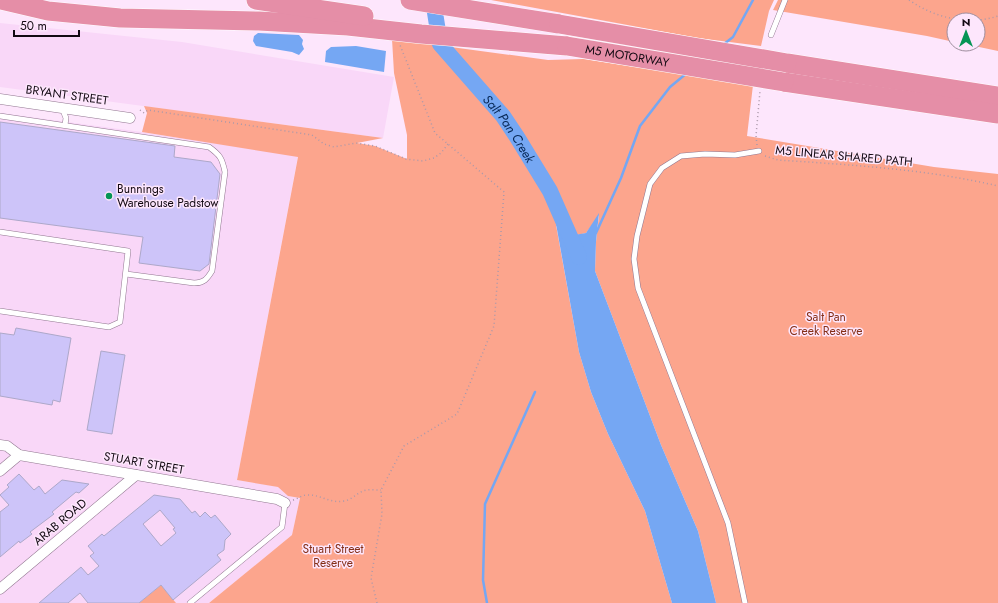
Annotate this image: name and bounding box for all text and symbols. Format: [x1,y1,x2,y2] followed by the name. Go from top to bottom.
[14,12,79,38] scale bar
[946,12,986,52] north arrow
[962,14,970,30] text: N
[20,17,47,35] text: 50 m
[584,40,671,72] street label: M5 MOTORWAY
[25,80,110,110] street label: BRYANT STREET
[478,90,540,167] water label: Salt Pan Creek
[775,141,913,171] street label: M5 LINEAR SHARED PATH
[117,180,219,212] place label: Bunnings Warehouse Padstow
[104,191,114,201] marker: Bunnings Warehouse Padstow
[789,308,863,340] park label: Salt Pan Creek Reserve
[102,447,186,479] street label: STUART STREET
[29,494,91,550] street label: ARAB ROAD
[303,540,363,572] park label: Stuart Street Reserve

